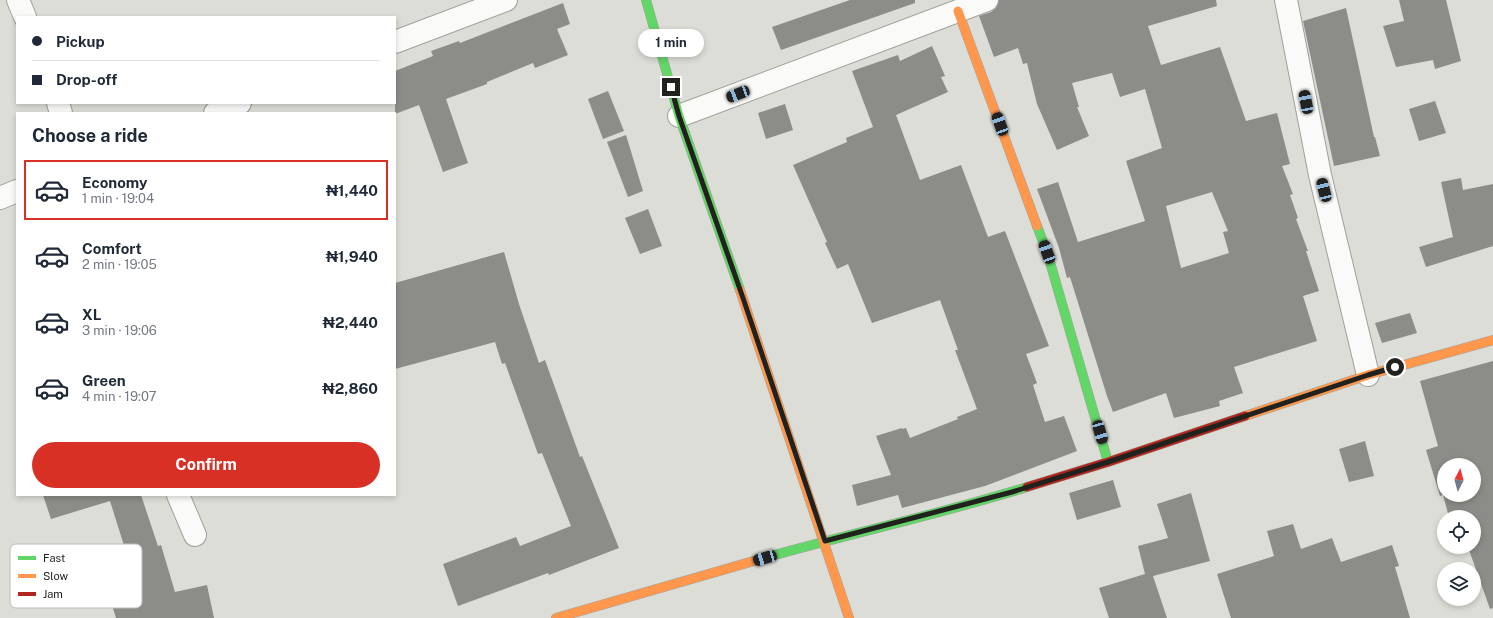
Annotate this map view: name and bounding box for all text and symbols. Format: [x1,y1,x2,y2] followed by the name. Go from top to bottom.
[638,29,704,57] callout: 1 min
[56,33,105,50] text: Pickup
[655,35,687,50] text: 1 min
[56,71,117,88] text: Drop-off
[662,78,680,96] route end
[725,84,751,104] car
[1298,89,1314,115] car
[990,111,1010,137] car
[32,125,148,146] text: Choose a ride
[34,172,70,208] icon: car
[82,174,147,191] text: Economy
[1315,177,1333,203] car
[326,182,378,199] text: ₦1,440
[82,191,154,206] text: 1 min · 19:04
[34,238,70,274] icon: car
[1037,239,1057,265] car
[82,240,142,257] text: Comfort
[326,248,378,265] text: ₦1,940
[82,257,157,272] text: 2 min · 19:05
[34,304,70,340] icon: car
[82,306,101,323] text: XL
[323,314,378,331] text: ₦2,440
[82,323,157,338] text: 3 min · 19:06
[1386,358,1404,376] route start
[34,370,70,406] icon: car
[82,372,126,389] text: Green
[322,380,378,397] text: ₦2,860
[82,389,156,404] text: 4 min · 19:07
[1091,419,1109,445] car
[32,442,380,488] button: Confirm
[1437,458,1481,502] north arrow
[1437,458,1481,606] map controls
[1437,510,1481,554] button: locate
[10,544,142,608] legend
[752,549,778,567] car
[43,552,65,564] text: Fast
[1437,562,1481,606] button: layers
[43,570,69,582] text: Slow
[43,588,63,600] text: Jam

